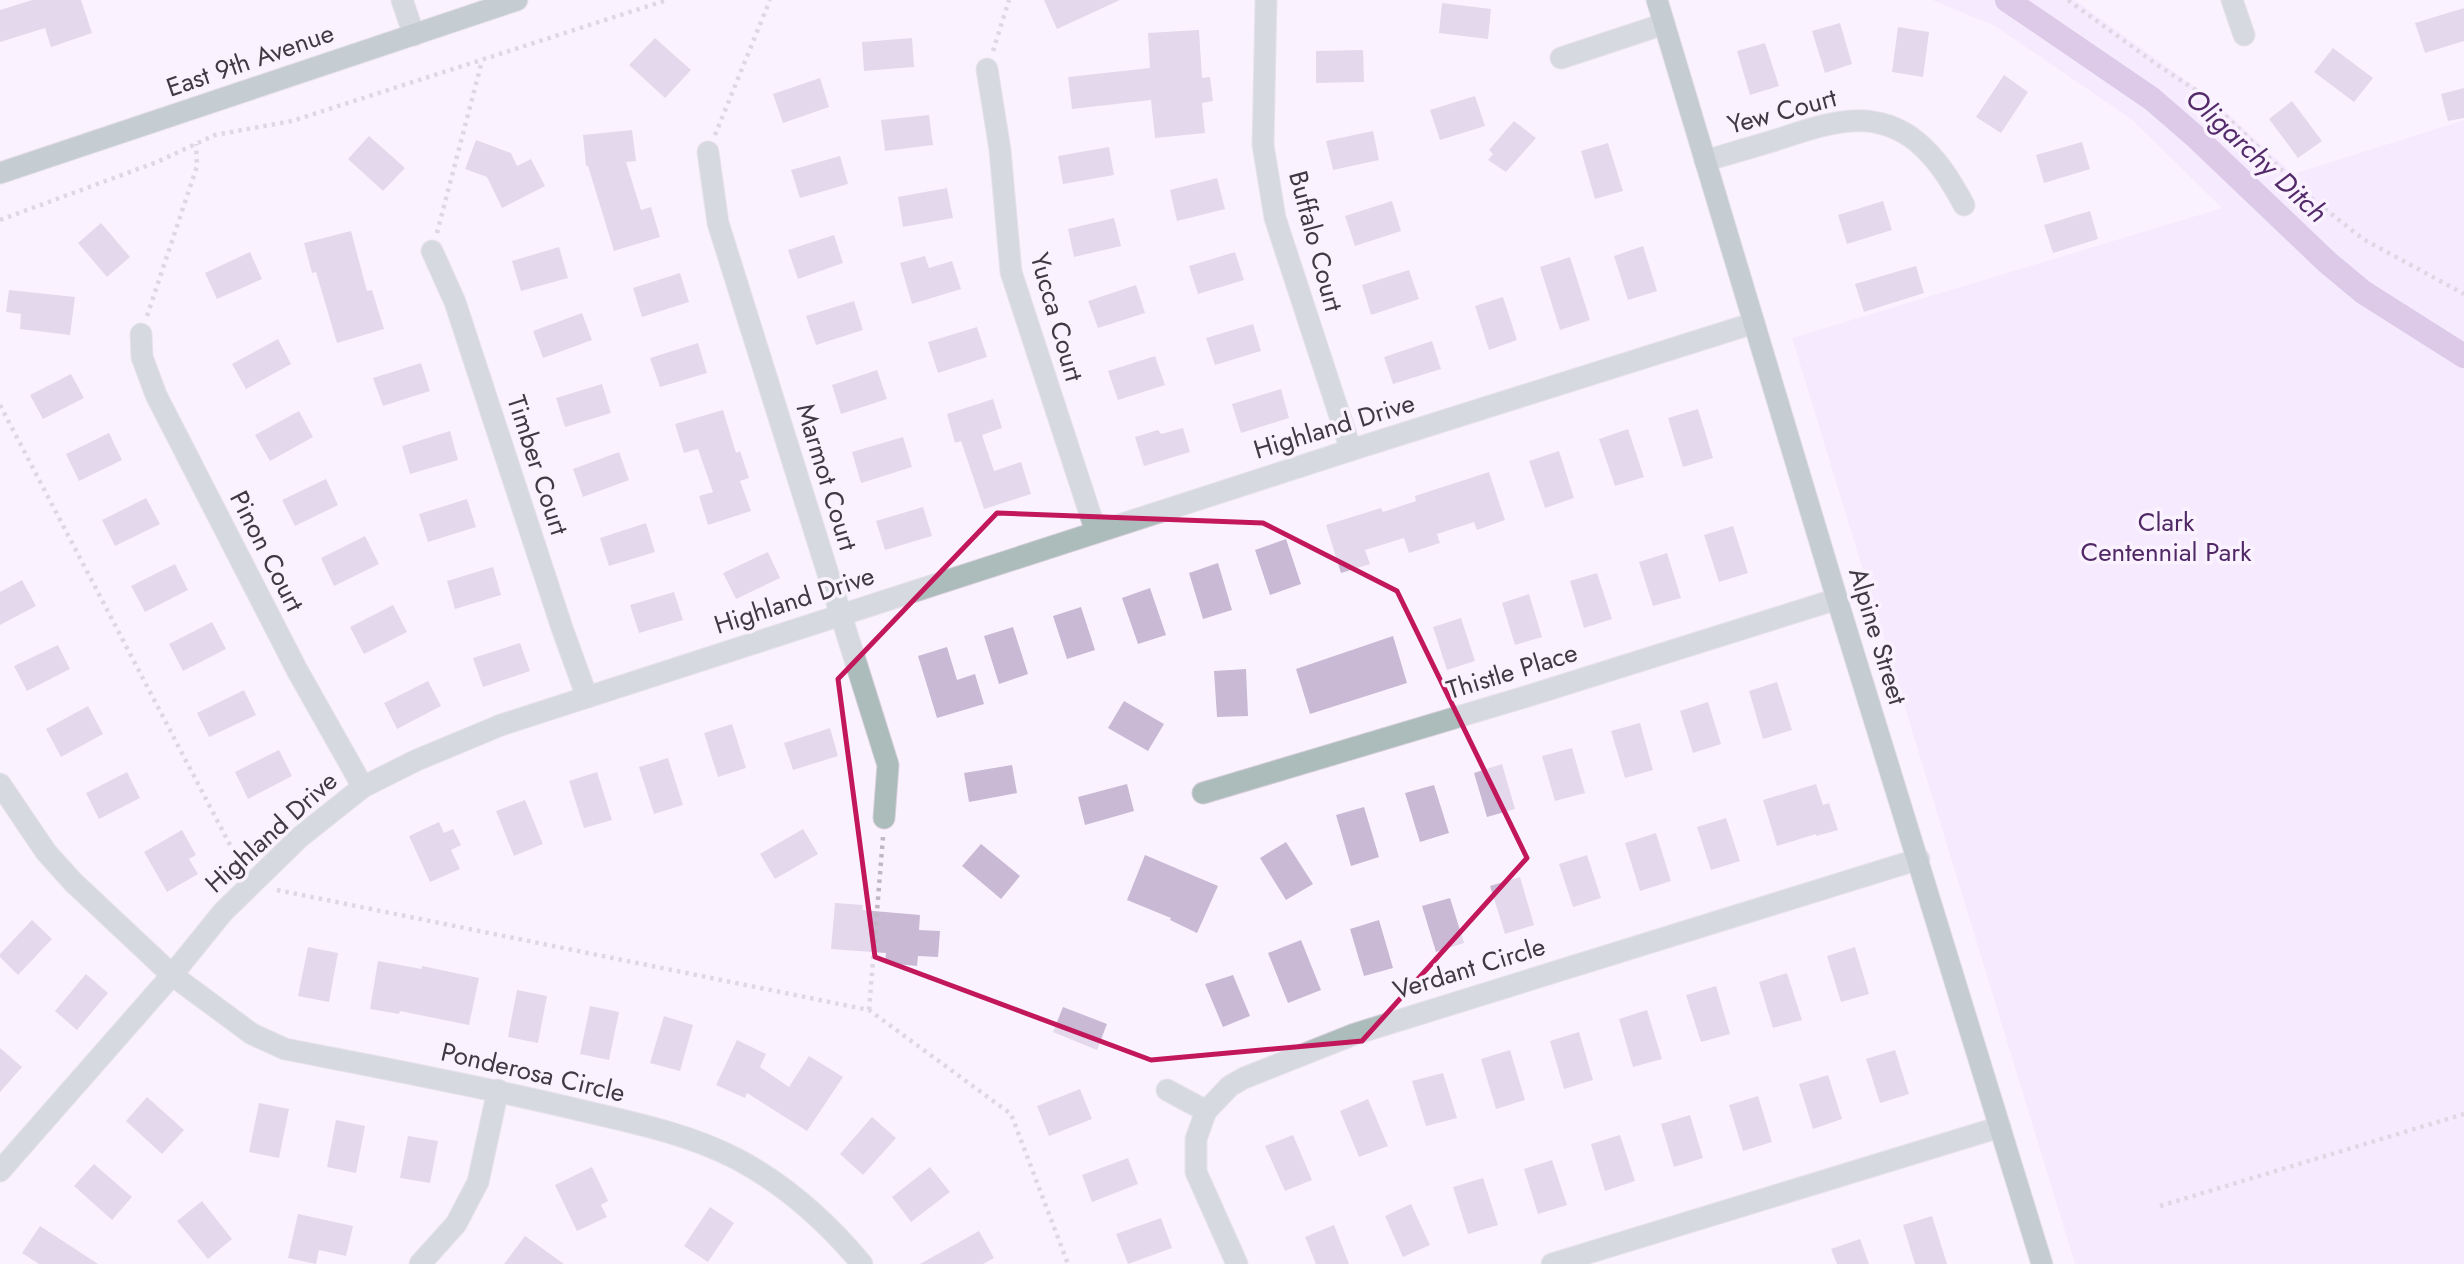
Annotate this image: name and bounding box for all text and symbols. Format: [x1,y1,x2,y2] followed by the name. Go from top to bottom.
[161,14,339,106] street label: East 9th Avenue
[1723,78,1841,144] street label: Yew Court
[2176,78,2337,232] water label: Oligarchy Ditch
[1279,166,1353,316] street label: Buffalo Court
[1021,248,1094,386] street label: Yucca Court
[1249,384,1419,468] street label: Highland Drive
[498,390,579,540] street label: Timber Court
[787,399,868,556] street label: Marmot Court
[220,484,314,619] street label: Pinon Court
[2080,503,2252,571] park label: Clark Centennial Park
[709,556,879,644] street label: Highland Drive
[1839,563,1917,710] street label: Alpine Street
[1442,633,1582,709] street label: Thistle Place
[196,762,346,902] street label: Highland Drive
[1388,927,1550,1009] street label: Verdant Circle
[437,1032,629,1112] street label: Ponderosa Circle

